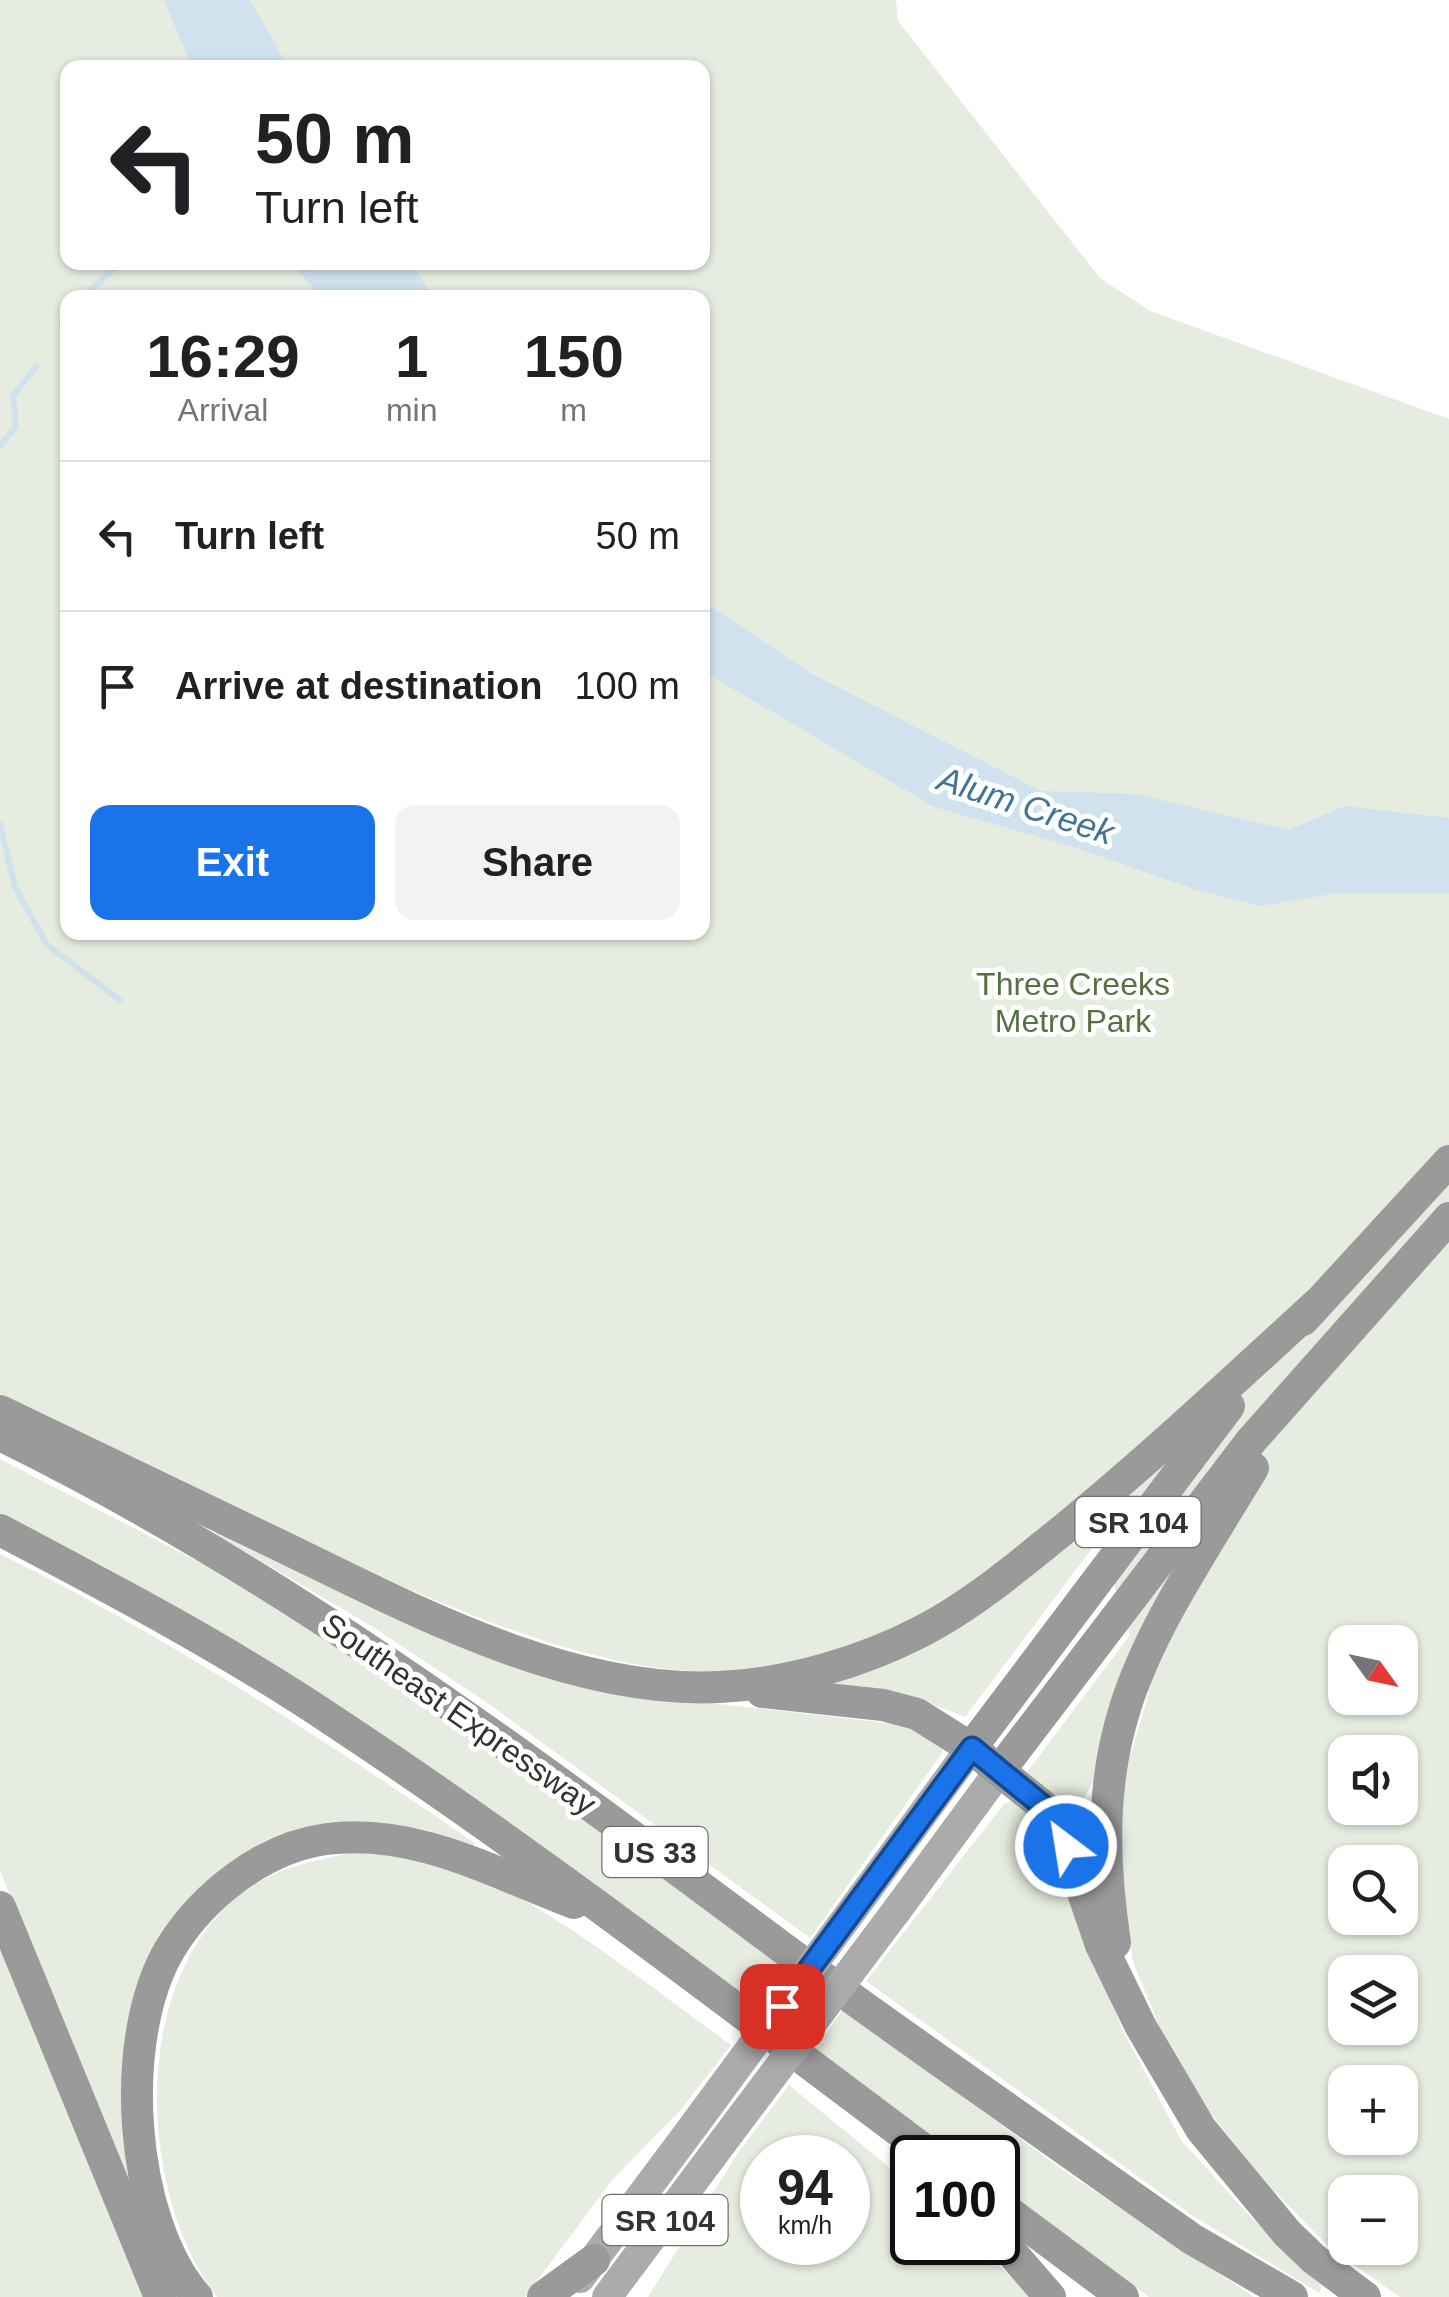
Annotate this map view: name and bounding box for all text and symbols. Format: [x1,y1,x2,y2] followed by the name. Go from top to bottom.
[90,100,220,230] icon: left
[255,100,415,178] text: 50 m
[255,182,418,233] text: Turn left
[146,323,300,390] text: 16:29
[395,323,428,390] text: 1
[524,323,624,390] text: 150
[178,392,268,428] text: Arrival
[386,392,437,428] text: min
[560,392,587,428] text: m
[90,509,145,564] icon: left
[175,515,324,557] text: Turn left
[596,515,680,557] text: 50 m
[90,659,145,714] icon: arrive
[175,665,542,707] text: Arrive at destination
[574,665,680,707] text: 100 m
[931,758,1120,852] water label: Alum Creek
[90,805,375,920] button: Exit
[395,805,680,920] button: Share
[976,966,1170,1039] park label: Three Creeks Metro Park
[1076,1497,1200,1547] road number: SR 104
[315,1606,603,1822] street label: Southeast Expressway
[1328,1625,1418,1715] north arrow
[1328,1625,1418,2265] map controls
[1328,1735,1418,1825] button: sound
[1014,1794,1118,1898] position arrow
[602,1827,708,1877] road number: US 33
[1328,1845,1418,1935] button: search
[1328,1955,1418,2045] button: layers
[740,1964,825,2049] pin
[755,1979,810,2034] icon: arrive
[1328,2065,1418,2155] button: +
[890,2135,1020,2265] speed limit sign: 100
[777,2160,833,2216] text: 94
[1328,2175,1418,2265] button: −
[602,2195,728,2245] road number: SR 104
[778,2211,832,2239] text: km/h

